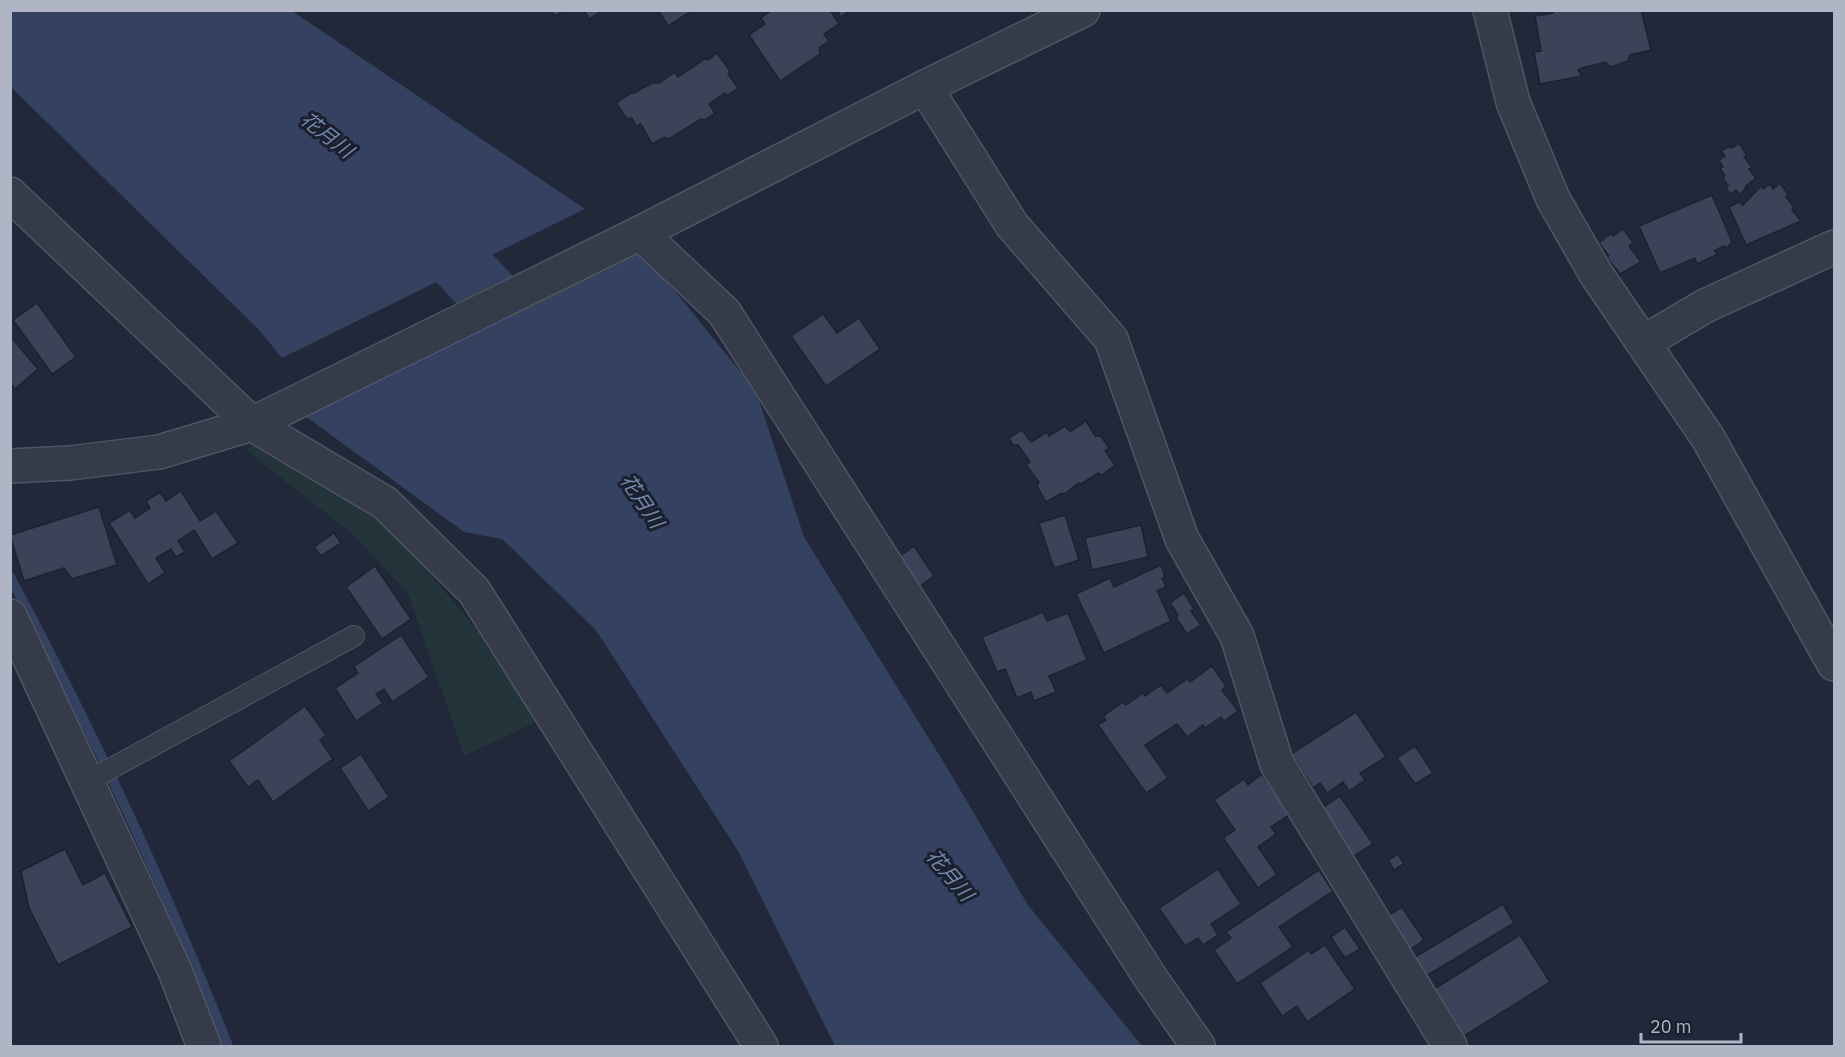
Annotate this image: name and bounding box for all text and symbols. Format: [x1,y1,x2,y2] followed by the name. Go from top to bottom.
[295,105,361,165] water label: 花月川
[614,468,672,535] water label: 花月川
[921,843,981,908] water label: 花月川
[1641,1006,1742,1044] scale bar
[1650,1015,1692,1038] text: 20 m

